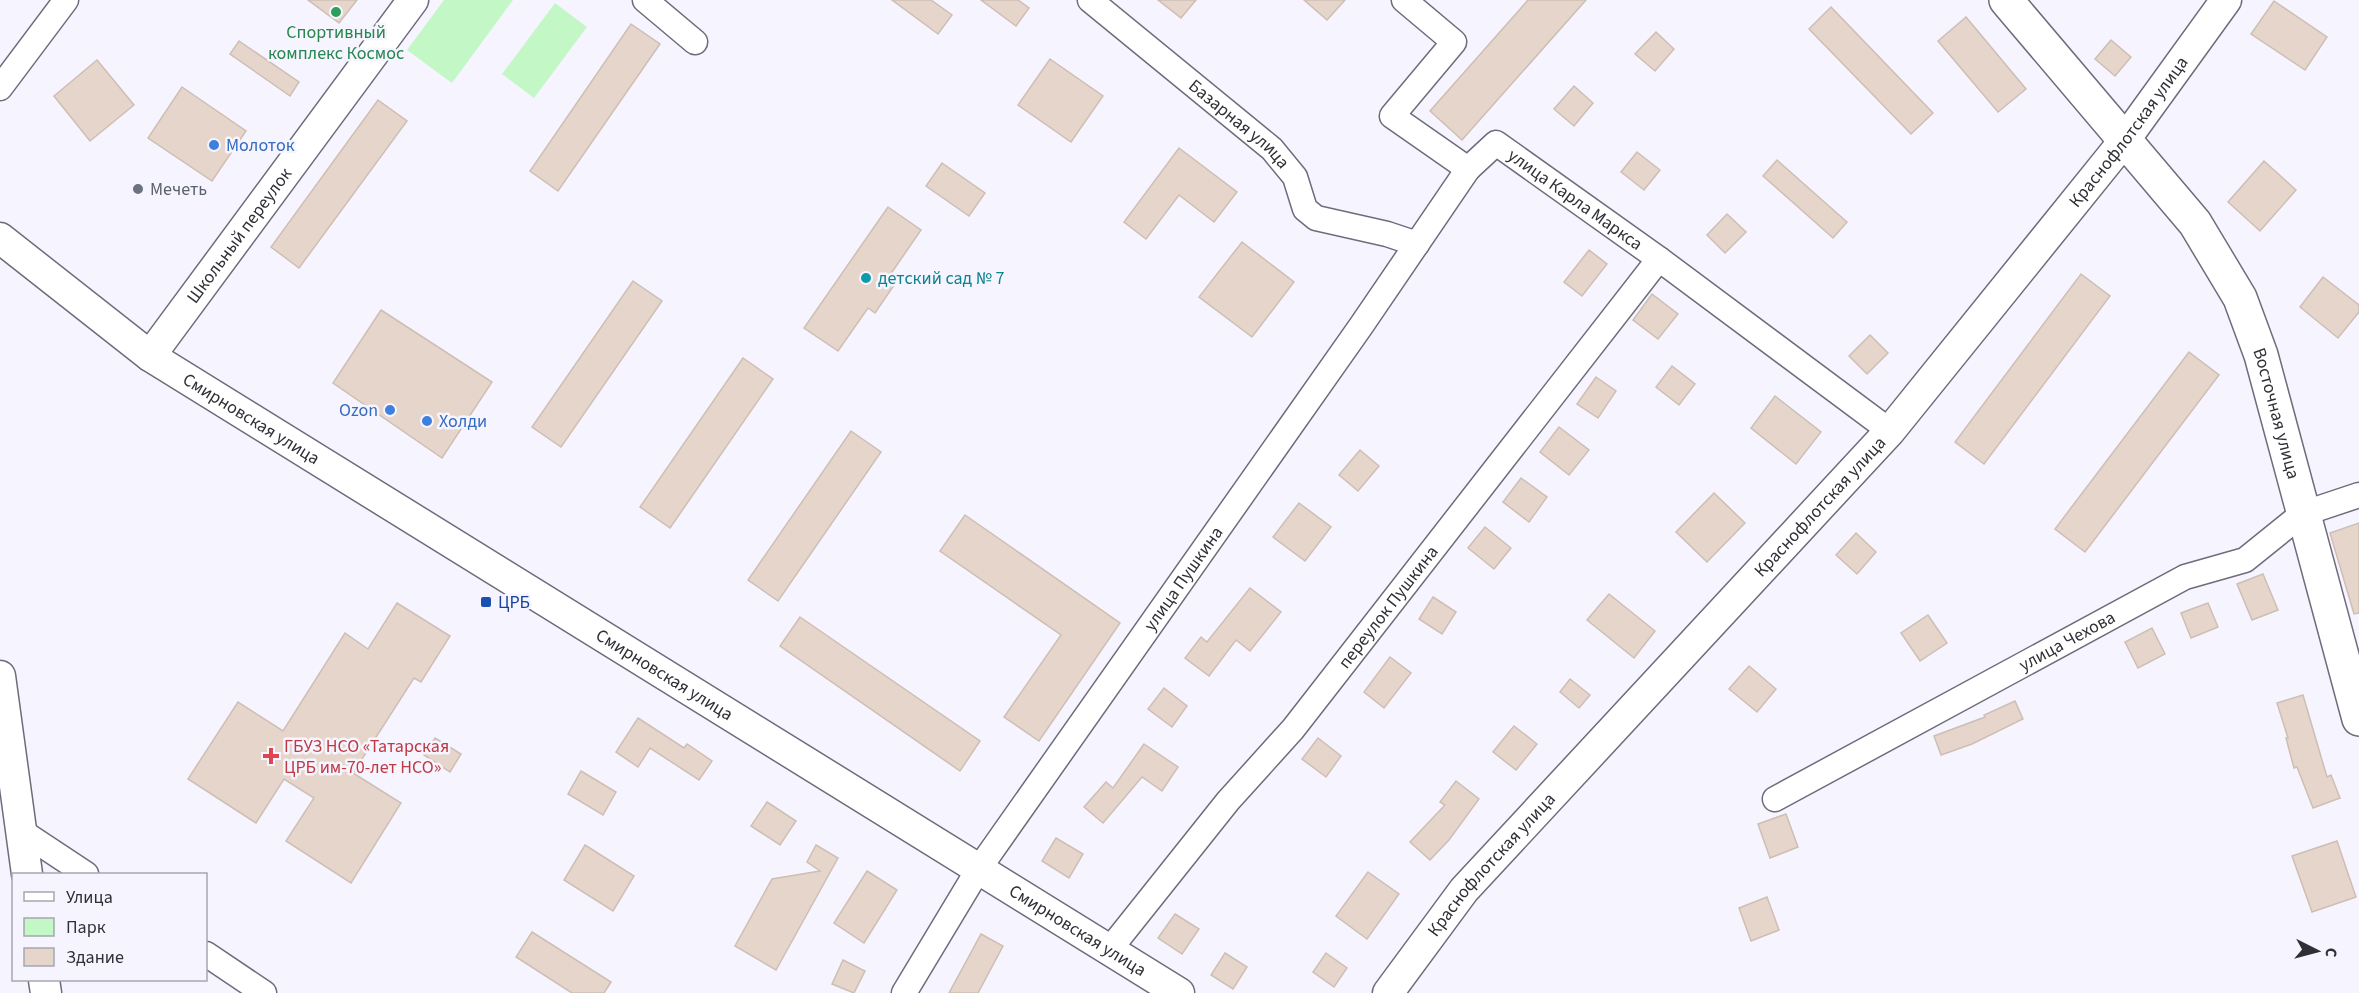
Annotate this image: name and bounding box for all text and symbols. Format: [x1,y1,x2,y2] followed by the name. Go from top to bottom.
[329,5,343,19] marker: Спортивный комплекс Космос
[268,20,404,66] place label: Спортивный комплекс Космос
[2063,51,2194,212] street label: Краснофлотская улица
[1183,73,1296,174] street label: Базарная улица
[226,133,295,158] place label: Молоток
[207,138,221,152] marker: Молоток
[1503,143,1648,256] street label: улица Карла Маркса
[181,162,298,308] street label: Школьный переулок
[150,177,207,202] place label: Мечеть
[131,182,145,196] marker: Мечеть
[878,266,1004,291] place label: детский сад № 7
[859,271,873,285] marker: детский сад № 7
[2247,344,2306,482] street label: Восточная улица
[178,367,325,471] street label: Смирновская улица
[339,398,378,423] place label: Ozon
[383,403,397,417] marker: Ozon
[439,409,487,434] place label: Холди
[420,414,434,428] marker: Холди
[1748,431,1891,583] street label: Краснофлотская улица
[1138,521,1229,636] street label: улица Пушкина
[1332,540,1444,674] street label: переулок Пушкина
[498,590,530,615] place label: ЦРБ
[479,595,493,609] marker: ЦРБ
[2014,605,2120,677] street label: улица Чехова
[591,623,738,726] street label: Смирновская улица
[284,734,449,780] place label: ГБУЗ НСО «Татарская ЦРБ им-70-лет НСО»
[262,747,280,765] marker: ГБУЗ НСО «Татарская ЦРБ им-70-лет НСО»
[1421,787,1561,942] street label: Краснофлотская улица
[12,873,207,981] legend
[1004,878,1151,982] street label: Смирновская улица
[66,885,113,910] text: Улица
[66,915,106,940] text: Парк
[2287,921,2347,981] north arrow
[66,945,124,970] text: Здание
[2319,947,2342,958] text: С

